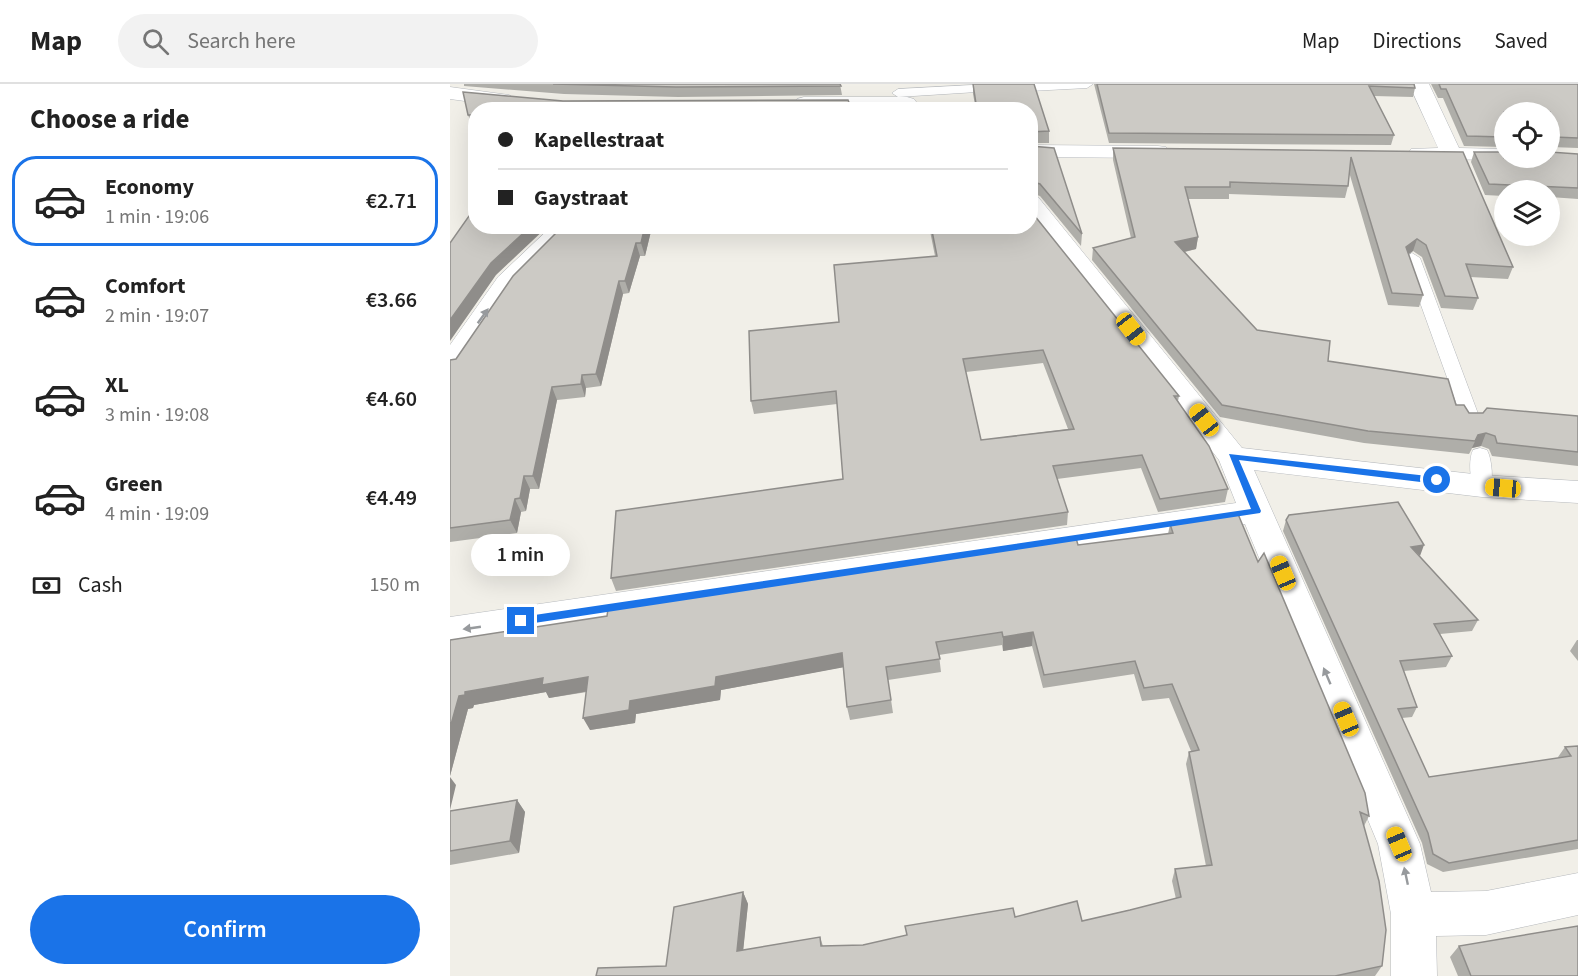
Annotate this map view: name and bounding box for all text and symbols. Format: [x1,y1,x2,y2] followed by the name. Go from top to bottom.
[118,14,538,68] search box
[30,21,82,61] text: Map
[139,25,172,58] icon: search
[187,25,296,57] text: Search here
[1302,26,1340,56] text: Map
[1373,26,1461,56] text: Directions
[1494,26,1548,56] text: Saved
[30,100,190,139] text: Choose a ride
[1494,102,1560,246] map controls
[1494,102,1560,168] button: locate
[534,124,664,156] text: Kapellestraat
[105,171,194,203] text: Economy
[33,174,87,228] icon: car
[1494,180,1560,246] button: layers
[534,182,628,214] text: Gaystraat
[366,185,417,217] text: €2.71
[105,203,209,231] text: 1 min · 19:06
[105,270,186,302] text: Comfort
[33,273,87,327] icon: car
[366,284,417,316] text: €3.66
[105,302,209,330] text: 2 min · 19:07
[476,309,488,324] one-way arrow
[1113,309,1149,349] car
[105,369,129,401] text: XL
[33,372,87,426] icon: car
[366,383,417,415] text: €4.60
[1186,400,1222,440] car
[105,401,209,429] text: 3 min · 19:08
[1423,466,1450,493] route start
[105,468,163,500] text: Green
[33,471,87,525] icon: car
[1484,477,1522,499] car
[366,482,417,514] text: €4.49
[105,500,209,528] text: 4 min · 19:09
[472,534,571,576] callout: 1 min
[497,541,544,569] text: 1 min
[1268,553,1298,593] car
[30,569,63,602] icon: cash
[78,569,123,601] text: Cash
[370,571,420,599] text: 150 m
[507,607,534,634] route end
[462,624,481,633] one-way arrow
[1322,666,1332,684] one-way arrow
[1331,699,1361,739] car
[1384,824,1414,864] car
[1401,867,1410,886] one-way arrow
[30,895,420,964] button: Confirm

